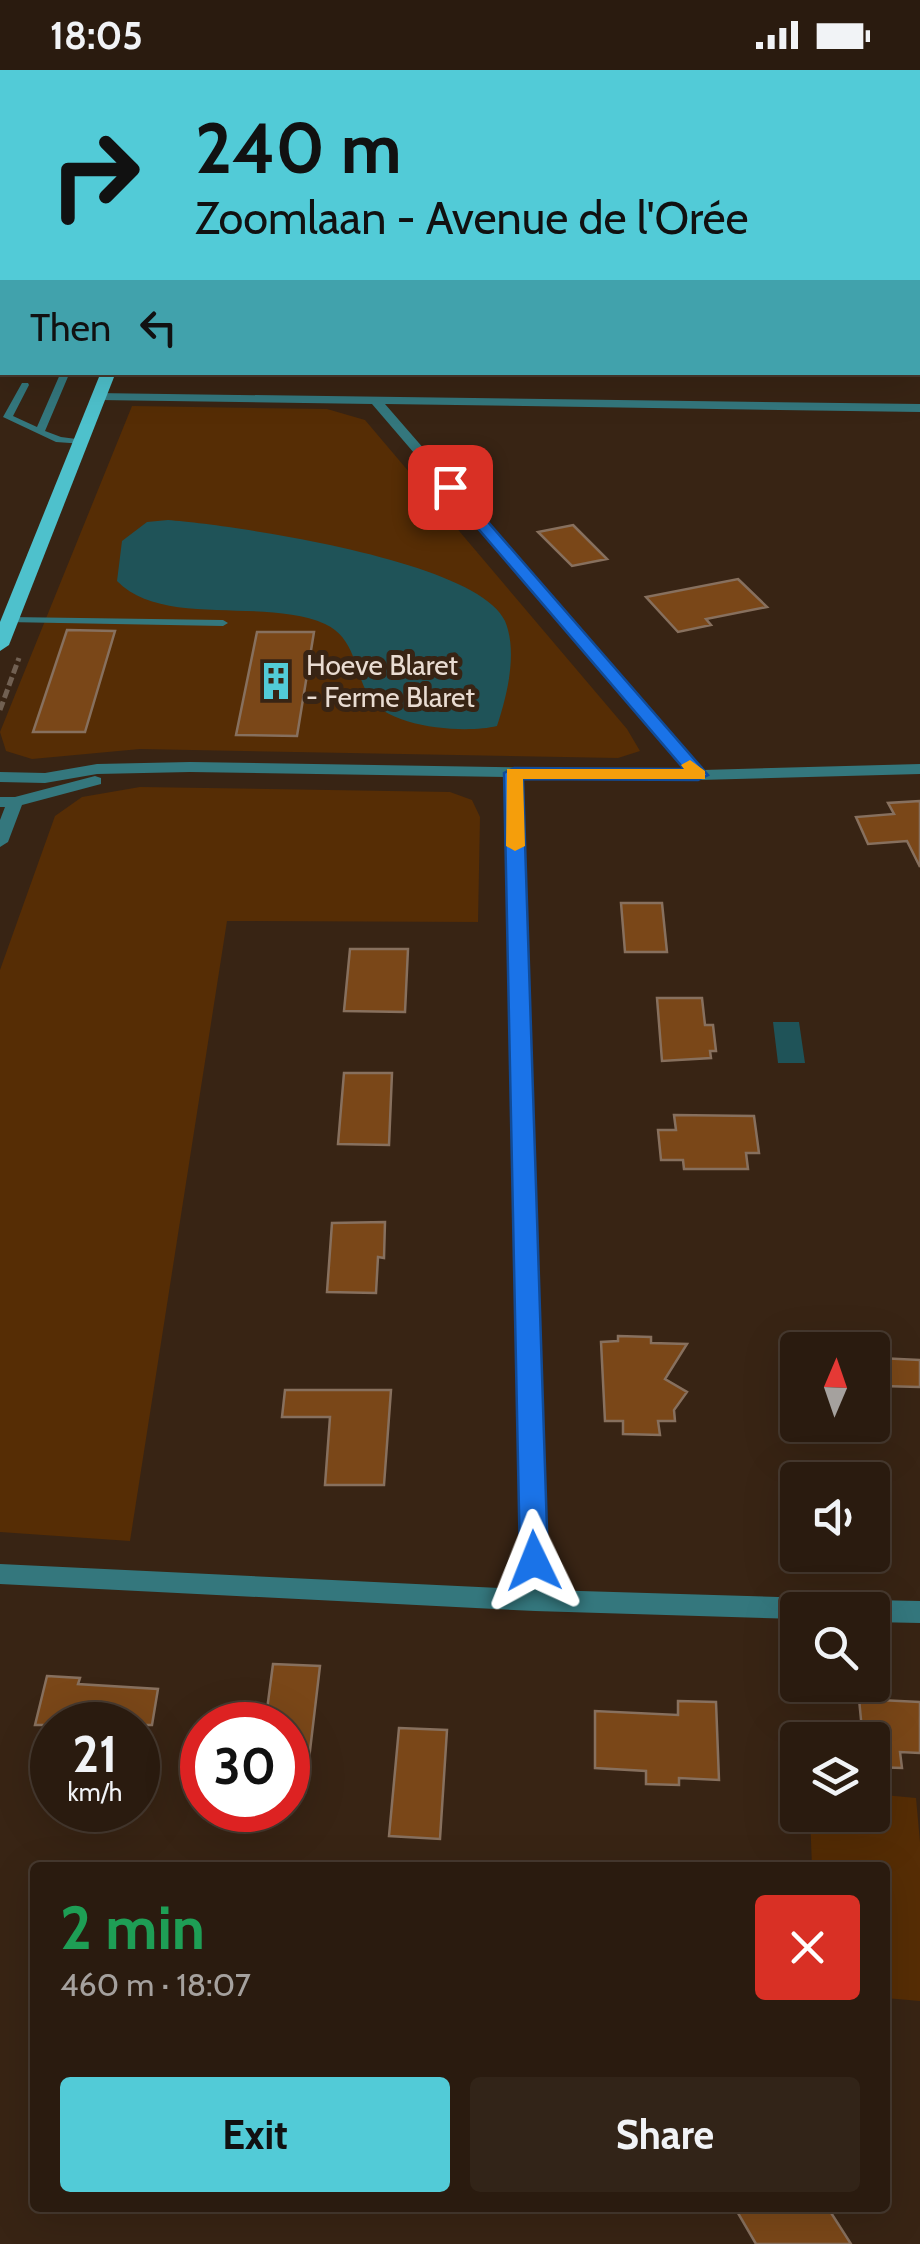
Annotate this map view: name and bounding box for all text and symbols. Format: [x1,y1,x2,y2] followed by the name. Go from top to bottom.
[50,12,143,59] text: 18:05
[195,105,402,191] text: 240 m
[30,110,160,240] icon: right
[195,191,749,245] text: Zoomlaan - Avenue de l'Orée
[131,300,186,355] icon: left
[30,304,111,351] text: Then
[408,445,493,530] pin
[423,460,478,515] icon: arrive
[306,648,475,714] place label: Hoeve Blaret - Ferme Blaret
[255,660,297,702] building icon: Hoeve Blaret - Ferme Blaret
[780,1332,890,1442] north arrow
[780,1332,890,1832] map controls
[780,1462,890,1572] button: sound
[482,1509,586,1613] position arrow
[780,1592,890,1702] button: search
[180,1702,310,1832] speed limit sign: 30
[780,1722,890,1832] button: layers
[73,1724,117,1785] text: 21
[68,1777,122,1807] text: km/h
[60,1891,205,1964] text: 2 min
[755,1895,860,2000] button: close
[60,1965,251,2004] text: 460 m · 18:07
[60,2077,450,2192] button: Exit
[470,2077,860,2192] button: Share

